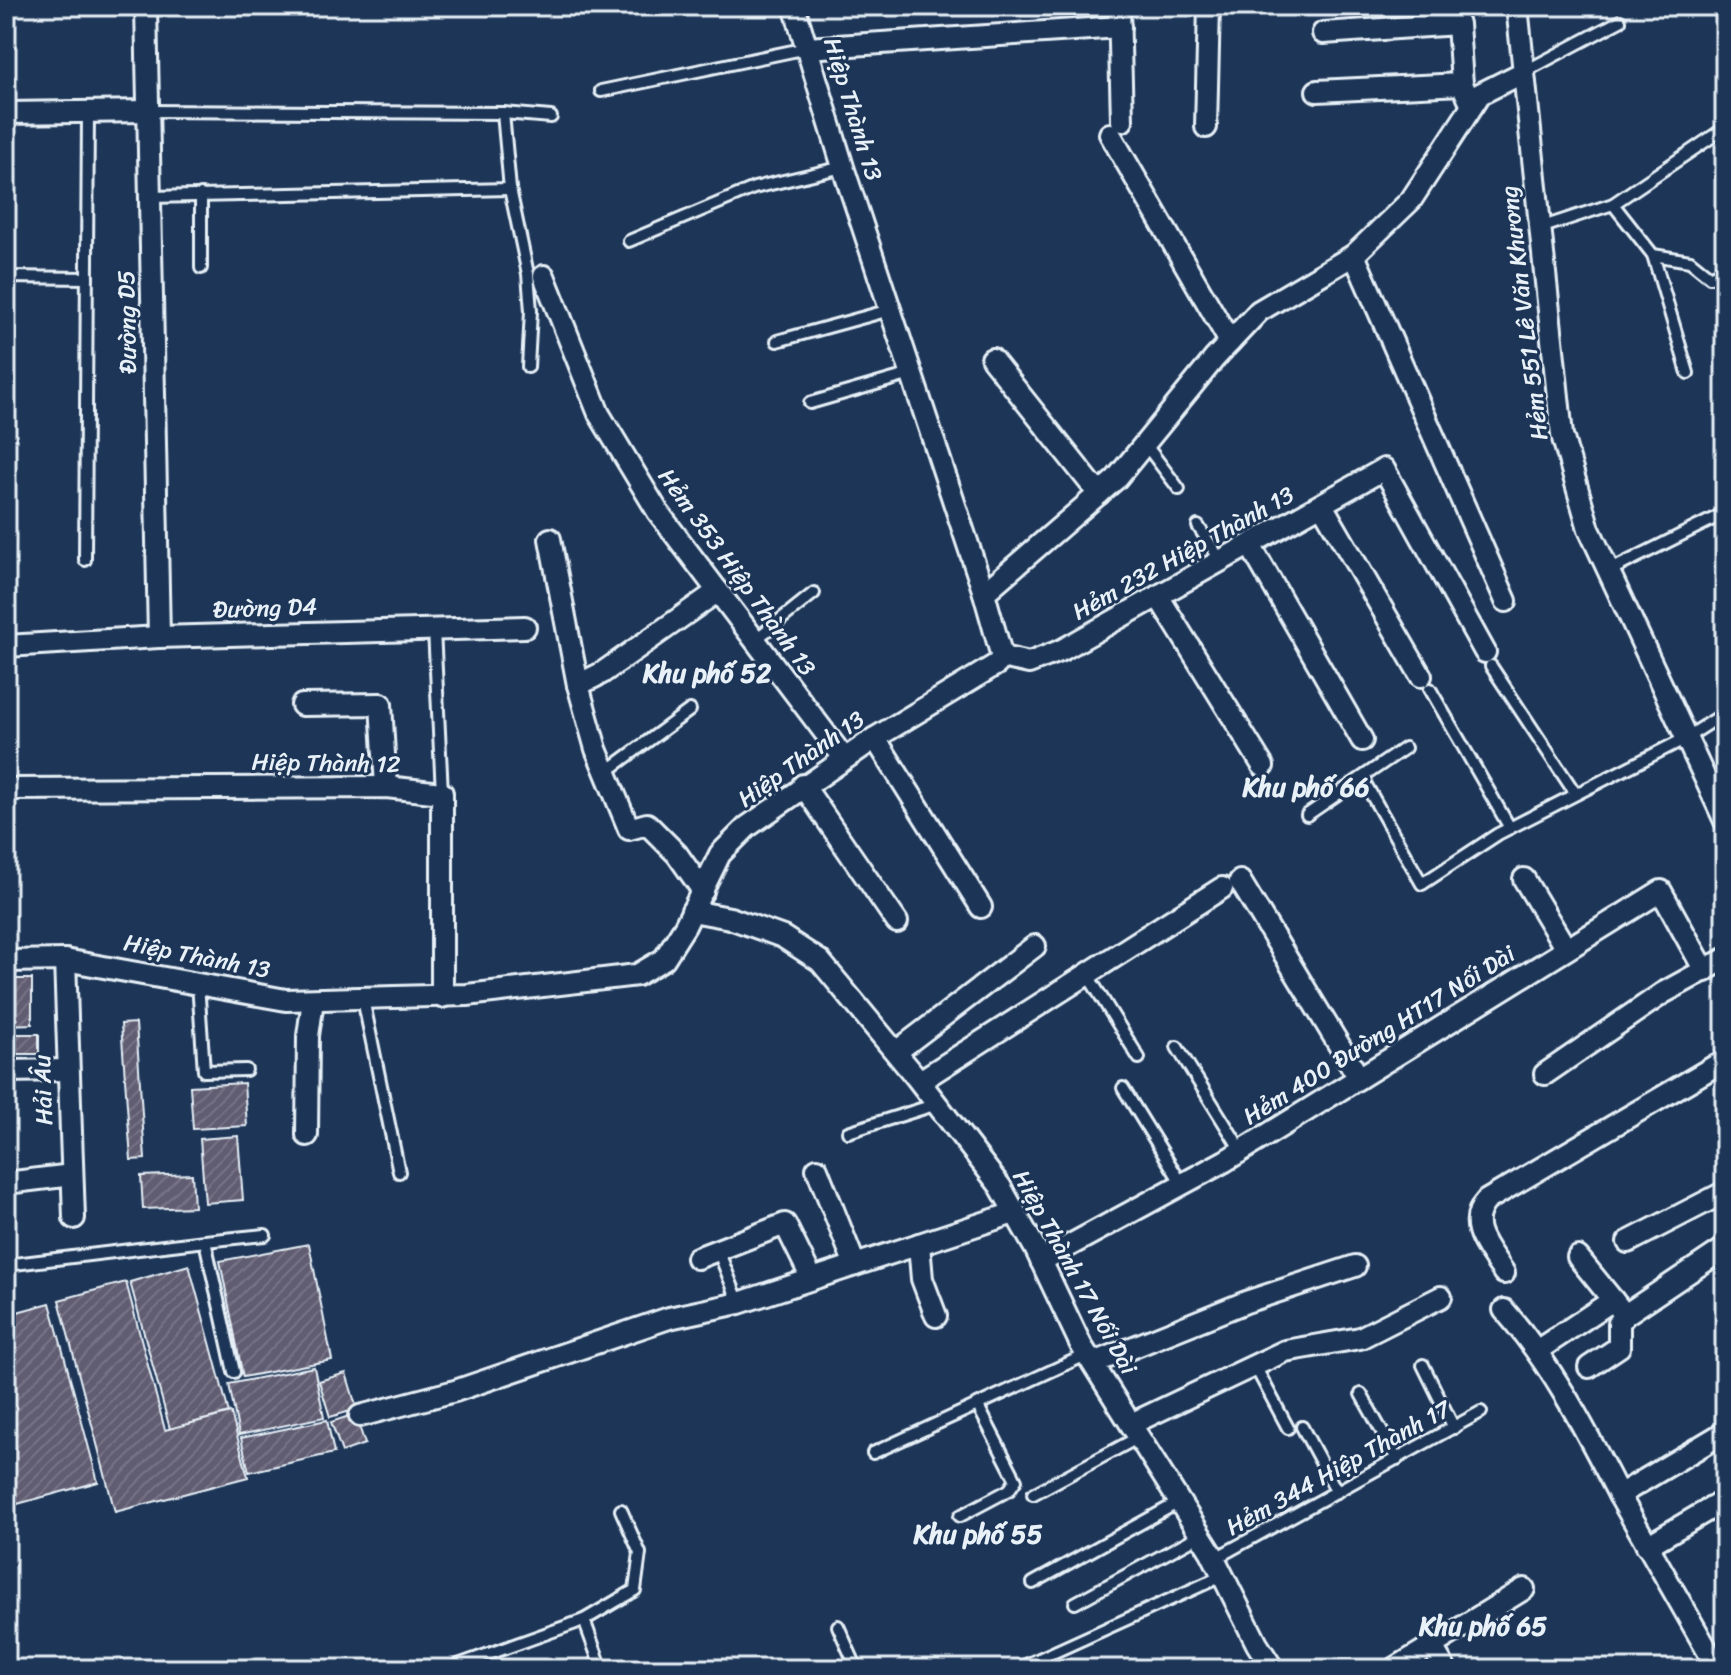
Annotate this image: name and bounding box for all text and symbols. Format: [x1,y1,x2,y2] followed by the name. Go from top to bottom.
[811,32,895,186] street label: Hiệp Thành 13
[1488,183,1560,443] street label: Hẻm 551 Lê Văn Khương
[105,270,149,374] street label: Đường D5
[647,459,827,685] street label: Hẻm 353 Hiệp Thành 13
[1064,474,1302,632] street label: Hẻm 232 Hiệp Thành 13
[212,585,318,631] street label: Đường D4
[642,650,771,696] district label: Khu phố 52
[728,699,874,819] street label: Hiệp Thành 13
[251,741,401,785] street label: Hiệp Thành 12
[1242,764,1370,810] district label: Khu phố 66
[120,921,274,991] street label: Hiệp Thành 13
[1234,933,1525,1136] street label: Hẻm 400 Đường HT17 Nối Dài
[21,1054,65,1126] street label: Hải Âu
[1001,1161,1150,1384] street label: Hiệp Thành 17 Nối Dài
[1218,1388,1460,1547] street label: Hẻm 344 Hiệp Thành 17
[912,1511,1043,1557] district label: Khu phố 55
[1418,1603,1547,1649] district label: Khu phố 65

